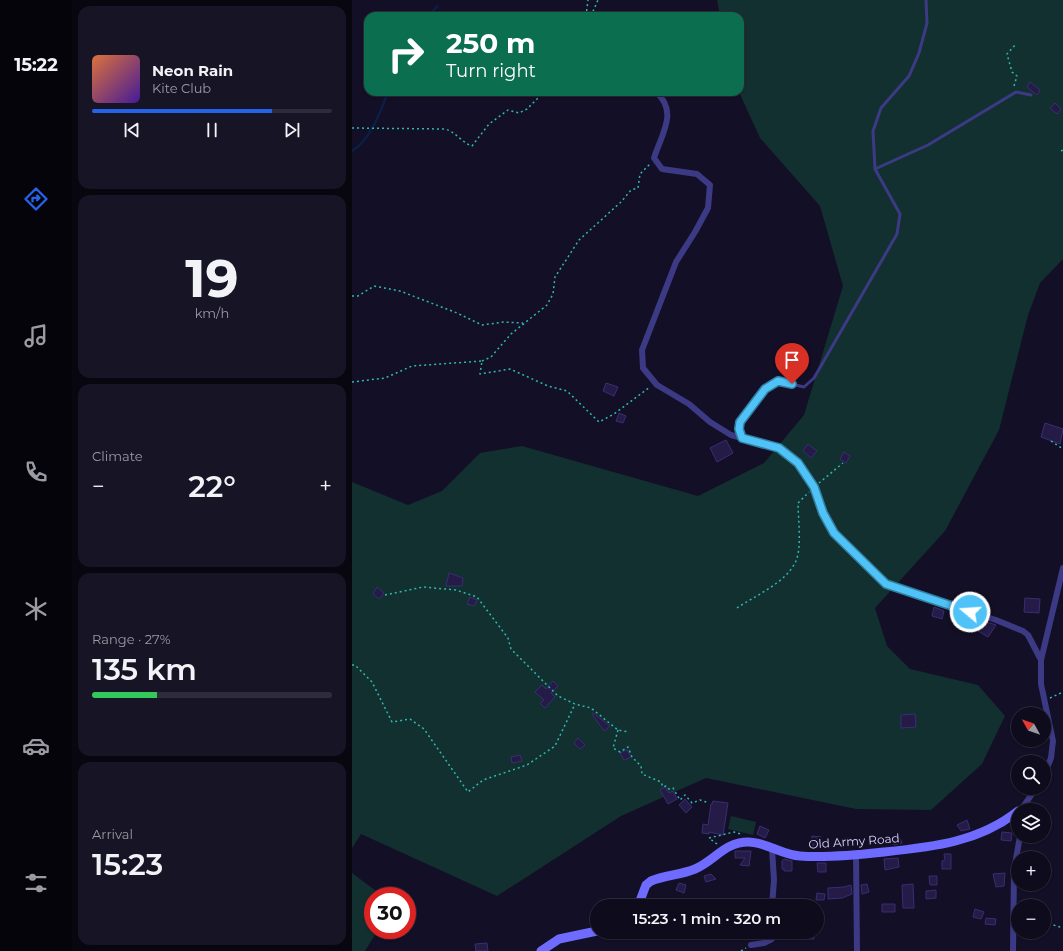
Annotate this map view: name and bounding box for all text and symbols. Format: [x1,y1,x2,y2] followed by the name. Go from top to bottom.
[446,26,536,60] text: 250 m
[380,28,432,80] icon: right
[14,54,58,76] text: 15:22
[446,60,536,82] text: Turn right
[152,61,233,80] text: Neon Rain
[152,80,211,96] text: Kite Club
[121,119,143,141] icon: previous
[201,119,223,141] icon: pause
[281,119,303,141] icon: next
[22,185,50,213] icon: directions
[185,247,239,310] text: 19
[195,305,229,321] text: km/h
[22,322,50,350] icon: music
[775,343,809,384] pin
[781,349,803,371] icon: arrive
[92,448,143,464] text: Climate
[22,458,50,486] icon: phone
[188,468,236,505] text: 22°
[92,473,105,500] text: −
[319,473,332,500] text: +
[949,591,991,633] position arrow
[22,595,50,623] icon: climate
[92,631,170,647] text: Range · 27%
[92,651,197,688] text: 135 km
[1011,707,1051,747] north arrow
[1011,707,1051,939] map controls
[22,732,50,760] icon: car
[1011,755,1051,795] button: search
[1011,803,1051,843] button: layers
[92,826,133,842] text: Arrival
[808,830,900,852] street label: Old Army Road
[92,846,163,883] text: 15:23
[1011,851,1051,891] button: +
[22,869,50,897] icon: filters
[364,887,416,939] speed limit sign: 30
[1011,899,1051,939] button: −
[633,909,781,928] text: 15:23 · 1 min · 320 m

